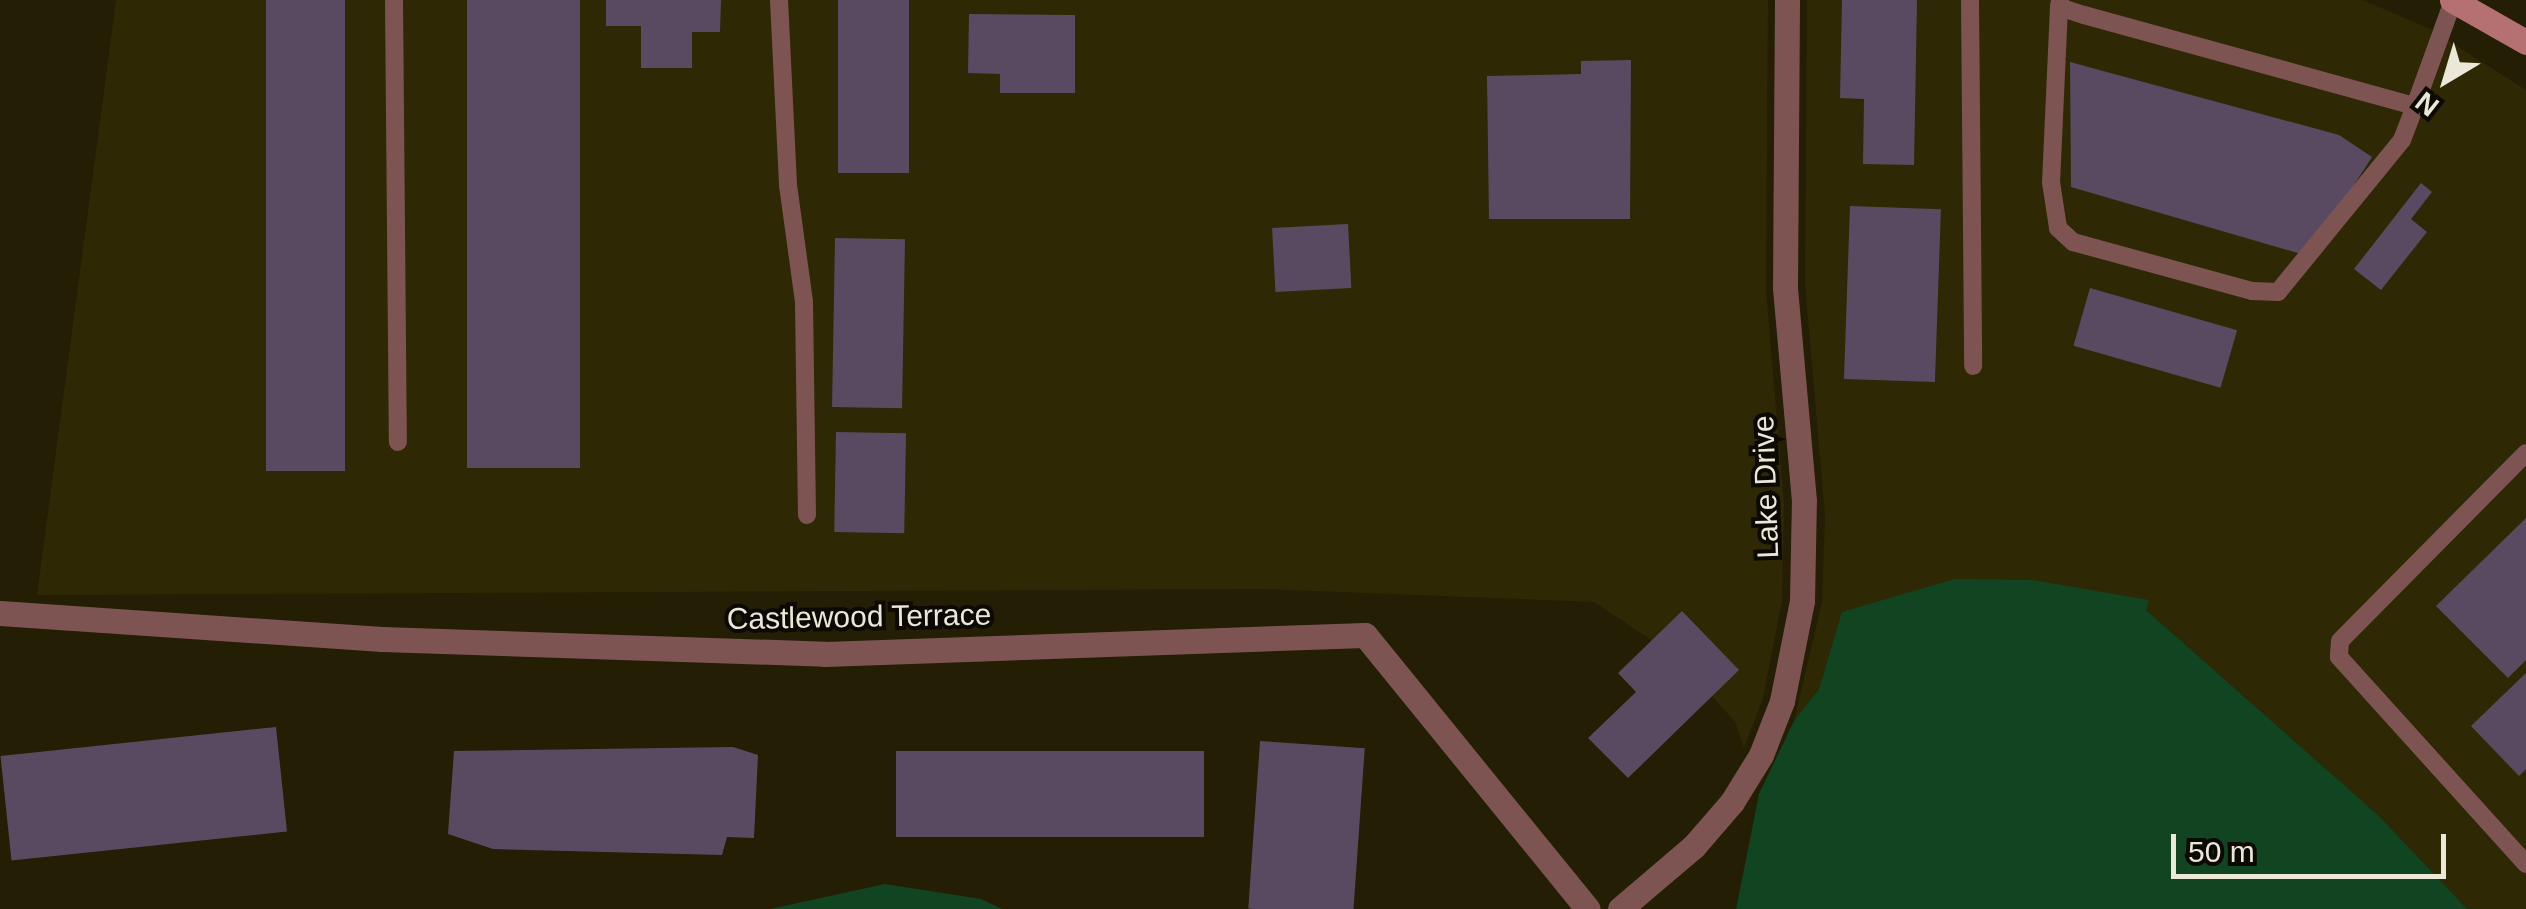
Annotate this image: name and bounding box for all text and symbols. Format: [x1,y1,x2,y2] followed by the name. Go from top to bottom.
[2396,30,2496,130] north arrow
[2410,86,2445,122] text: N
[1746,415,1786,559] street label: Lake Drive
[726,597,992,637] street label: Castlewood Terrace
[2176,814,2451,876] scale bar
[2188,835,2255,868] text: 50 m

